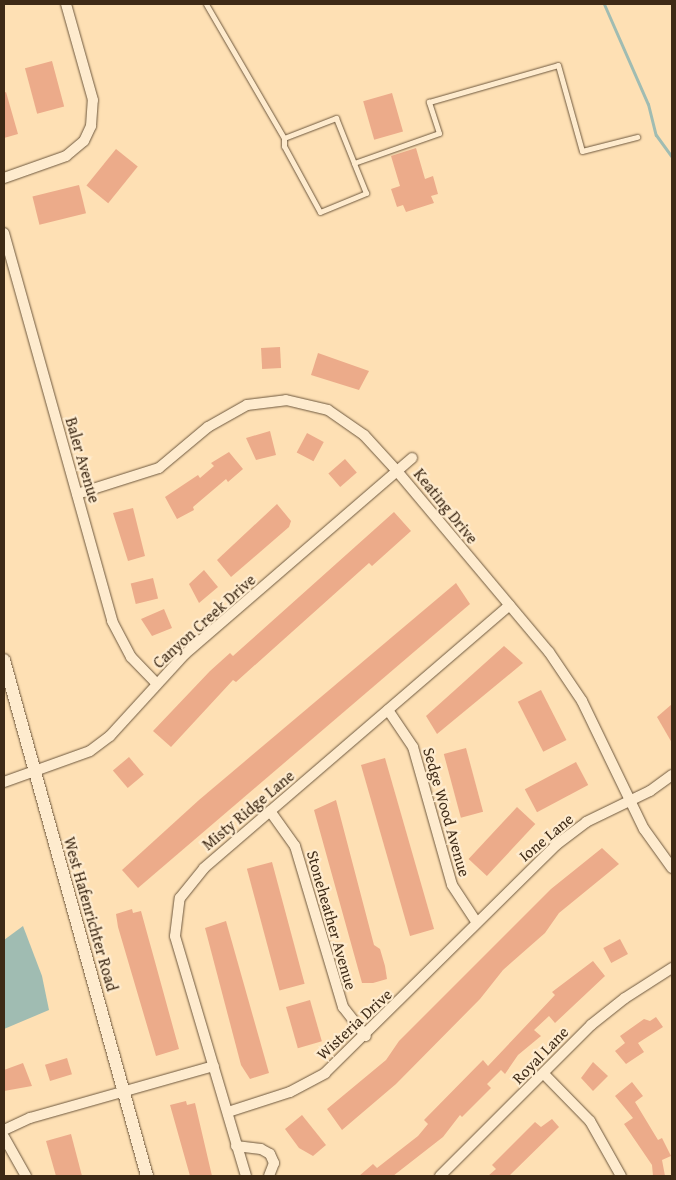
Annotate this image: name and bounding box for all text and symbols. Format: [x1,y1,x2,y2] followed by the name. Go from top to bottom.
[62,415,104,505] street label: Baler Avenue
[410,465,482,547] street label: Keating Drive
[149,570,259,672] street label: Canyon Creek Drive
[419,745,475,879] street label: Sedge Wood Avenue
[198,766,298,854] street label: Misty Ridge Lane
[515,809,577,865] street label: Ione Lane
[60,835,122,993] street label: West Hafenrichter Road
[303,848,361,992] street label: Stoneheather Avenue
[312,984,396,1064] street label: Wisteria Drive
[508,1022,572,1088] street label: Royal Lane

